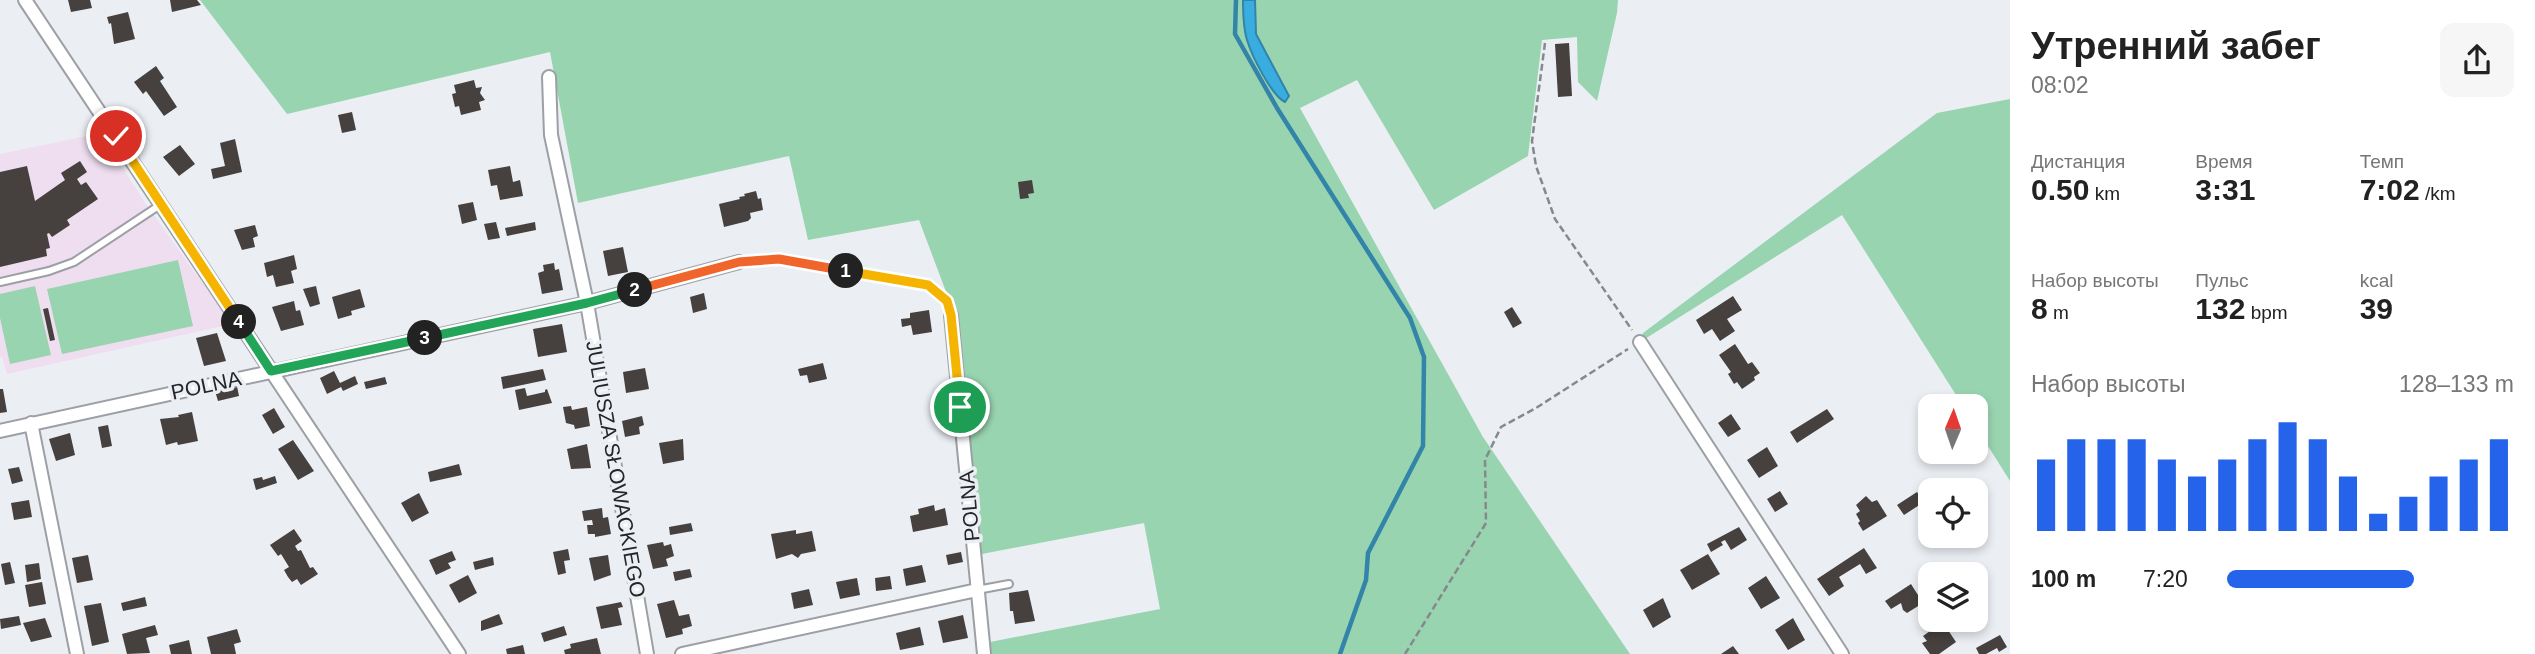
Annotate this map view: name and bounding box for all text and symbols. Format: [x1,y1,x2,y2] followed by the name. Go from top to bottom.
[2440,23,2514,97] button: share
[2031,25,2321,67] text: Утренний забег
[2031,72,2089,98] text: 08:02
[86,106,146,166] pin
[97,117,135,155] icon: check
[2031,151,2125,172] text: Дистанция
[2195,151,2253,172] text: Время
[2360,151,2404,172] text: Темп
[2031,173,2089,206] text: 0.50
[2195,173,2255,206] text: 3:31
[2360,173,2420,206] text: 7:02
[2089,183,2120,204] text: km
[2420,183,2456,204] text: /km
[828,254,864,288] pin: 1
[840,260,851,281] text: 1
[2031,270,2159,291] text: Набор высоты
[2195,270,2249,291] text: Пульс
[2360,270,2393,291] text: kcal
[618,272,652,308] pin: 2
[629,279,640,300] text: 2
[2031,292,2048,325] text: 8
[2195,292,2245,325] text: 132
[2360,292,2393,325] text: 39
[2048,302,2069,323] text: m
[2245,302,2288,323] text: bpm
[222,304,256,340] pin: 4
[233,311,244,332] text: 4
[408,320,442,356] pin: 3
[419,327,430,348] text: 3
[582,339,650,599] street label: JULIUSZA SŁOWACKIEGO
[169,366,243,404] street label: POLNA
[2031,371,2185,397] text: Набор высоты
[2399,371,2514,397] text: 128–133 m
[930,377,990,437] pin
[941,388,979,426] icon: arrive
[1918,394,1988,464] north arrow
[1918,394,1988,632] map controls
[954,470,984,542] street label: POLNA
[1918,478,1988,548] button: locate
[1918,562,1988,632] button: layers
[2031,566,2096,592] text: 100 m
[2143,566,2188,592] text: 7:20

